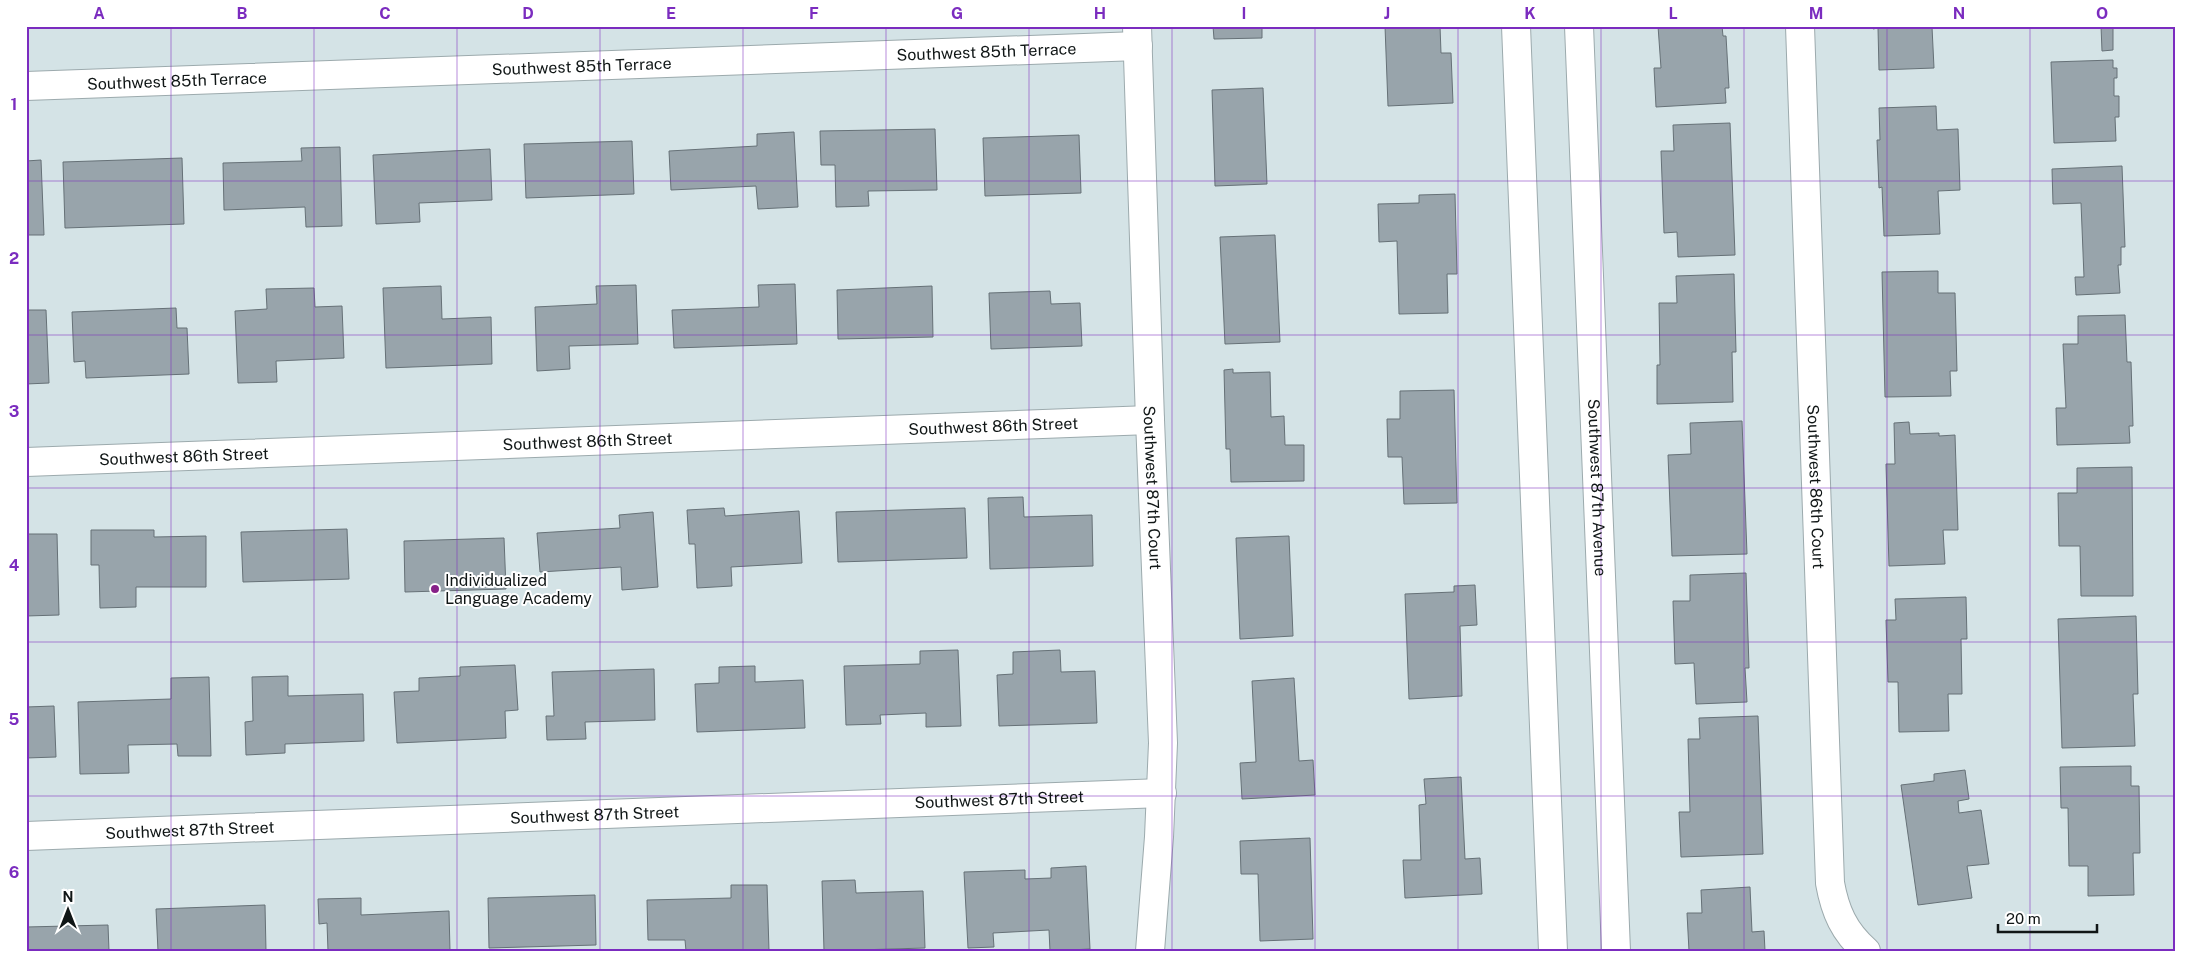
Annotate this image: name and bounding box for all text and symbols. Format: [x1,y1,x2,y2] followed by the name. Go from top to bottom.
[93,4,105,23] text: A
[237,4,248,23] text: B
[379,4,391,23] text: C
[522,4,534,23] text: D
[666,4,676,23] text: E
[809,4,819,23] text: F
[951,4,963,23] text: G
[1094,4,1106,23] text: H
[1242,4,1246,23] text: I
[1384,4,1390,23] text: J
[1524,4,1536,23] text: K
[1668,4,1678,23] text: L
[1809,4,1823,23] text: M
[1953,4,1965,23] text: N
[2096,4,2108,23] text: O
[896,39,1077,64] street label: Southwest 85th Terrace
[491,53,672,79] street label: Southwest 85th Terrace
[87,68,267,93] street label: Southwest 85th Terrace
[11,95,17,114] text: 1
[9,249,19,268] text: 2
[1584,398,1611,577] street label: Southwest 87th Avenue
[9,402,19,421] text: 3
[1804,404,1829,569] street label: Southwest 86th Court
[1140,405,1166,570] street label: Southwest 87th Court
[908,413,1079,439] street label: Southwest 86th Street
[502,428,673,454] street label: Southwest 86th Street
[99,443,269,469] street label: Southwest 86th Street
[9,556,20,575] text: 4
[445,571,592,608] place label: Individualized Language Academy
[429,583,441,595] marker: Individualized Language Academy
[9,710,20,729] text: 5
[914,786,1084,812] street label: Southwest 87th Street
[510,802,680,827] street label: Southwest 87th Street
[105,817,275,842] street label: Southwest 87th Street
[9,863,19,882] text: 6
[42,884,92,934] north arrow
[63,889,73,905] text: N
[1998,902,2097,934] scale bar
[2006,910,2041,927] text: 20 m

